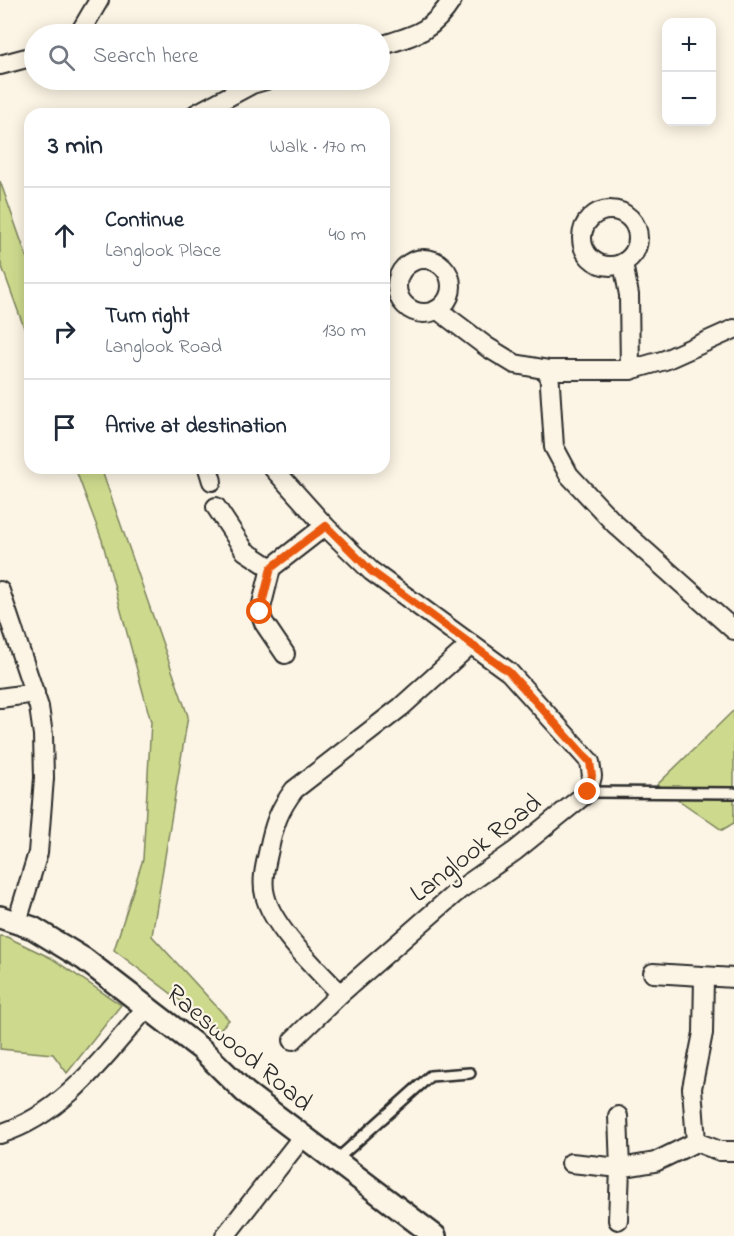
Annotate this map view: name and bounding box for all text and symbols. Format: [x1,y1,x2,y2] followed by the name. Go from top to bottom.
[662,18,716,126] map controls
[662,18,716,72] button: +
[24,24,390,90] search box
[45,41,78,74] icon: search
[93,41,198,73] text: Search here
[662,72,716,126] button: −
[48,128,103,166] text: 3 min
[270,133,366,162] text: Walk · 170 m
[105,205,184,237] text: Continue
[48,219,81,252] icon: ahead
[329,221,366,250] text: 40 m
[105,237,221,266] text: Langlook Place
[105,301,190,333] text: Turn right
[48,315,81,348] icon: right
[322,317,366,346] text: 130 m
[105,333,222,362] text: Langlook Road
[48,411,81,444] icon: arrive
[105,411,287,443] text: Arrive at destination
[246,598,272,624] route start
[574,778,600,804] route end
[402,785,551,913] street label: Langlook Road
[156,976,320,1122] street label: Raeswood Road

